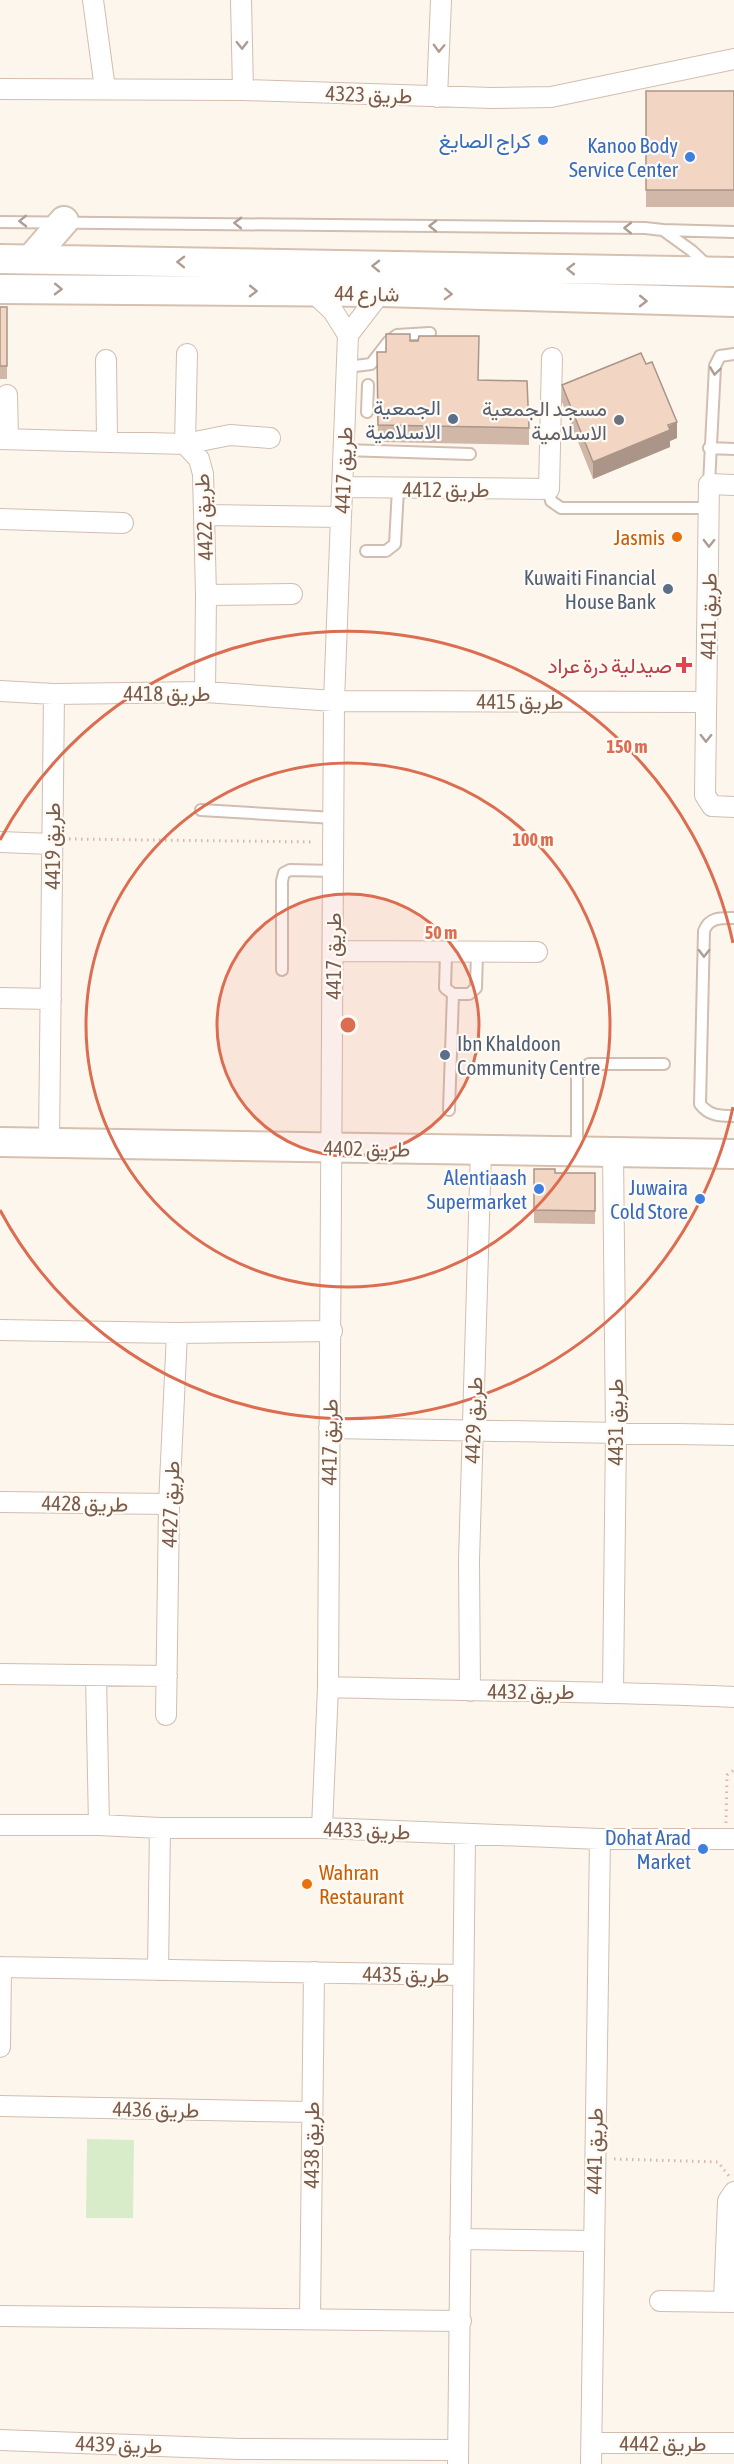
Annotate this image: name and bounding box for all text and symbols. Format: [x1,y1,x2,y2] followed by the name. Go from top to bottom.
[236,40,248,49] one-way arrow
[433,44,446,53] one-way arrow
[325,80,413,110] street label: طريق 4323
[438,128,531,155] place label: كراج الصايغ
[536,133,550,147] marker: كراج الصايغ
[569,133,679,181] place label: Kanoo Body Service Center
[683,150,697,164] marker: Kanoo Body Service Center
[18,215,27,227] one-way arrow
[234,217,243,229] one-way arrow
[429,219,438,232] one-way arrow
[624,222,633,234] one-way arrow
[177,256,186,268] one-way arrow
[372,259,381,272] one-way arrow
[567,262,576,275] one-way arrow
[334,280,400,309] street label: شارع 44
[54,283,63,295] one-way arrow
[249,285,258,298] one-way arrow
[444,288,453,301] one-way arrow
[639,294,648,307] one-way arrow
[709,366,721,376] one-way arrow
[365,395,441,444] place label: الجمعية الاسلامية
[482,396,607,445] place label: مسجد الجمعية الاسلامية
[446,412,460,426] marker: الجمعية الاسلامية
[612,413,626,427] marker: مسجد الجمعية الاسلامية
[329,426,359,514] street label: طريق 4417
[189,473,219,561] street label: طريق 4422
[403,477,489,503] street label: طريق 4412
[614,525,665,549] place label: Jasmis
[670,530,684,544] marker: Jasmis
[703,538,715,547] one-way arrow
[524,565,656,613] place label: Kuwaiti Financial House Bank
[695,572,723,660] street label: طريق 4411
[661,582,675,596] marker: Kuwaiti Financial House Bank
[547,653,672,679] place label: صيدلية درة عراد
[677,658,691,672] marker: صيدلية درة عراد
[124,681,210,707] street label: طريق 4418
[477,689,563,715] street label: طريق 4415
[699,733,712,742] one-way arrow
[607,736,647,757] text: 150 m
[40,803,66,889] street label: طريق 4419
[513,829,553,850] text: 100 m
[321,913,347,999] street label: طريق 4417
[425,922,457,943] text: 50 m
[697,948,710,957] one-way arrow
[338,1015,358,1035] centre of rings
[457,1031,600,1079] place label: Ibn Khaldoon Community Centre
[438,1048,452,1062] marker: Ibn Khaldoon Community Centre
[323,1135,411,1163] street label: طريق 4402
[427,1165,527,1213] place label: Alentiaash Supermarket
[610,1175,688,1223] place label: Juwaira Cold Store
[532,1182,546,1196] marker: Alentiaash Supermarket
[693,1192,707,1206] marker: Juwaira Cold Store
[459,1376,489,1464] street label: طريق 4429
[603,1379,629,1465] street label: طريق 4431
[316,1398,344,1486] street label: طريق 4417
[156,1460,186,1548] street label: طريق 4427
[41,1490,129,1518] street label: طريق 4428
[488,1679,574,1705] street label: طريق 4432
[323,1816,411,1846] street label: طريق 4433
[605,1825,691,1873] place label: Dohat Arad Market
[696,1842,710,1856] marker: Dohat Arad Market
[319,1860,404,1908] place label: Wahran Restaurant
[300,1877,314,1891] marker: Wahran Restaurant
[362,1961,450,1989] street label: طريق 4435
[112,2096,200,2124] street label: طريق 4436
[299,2102,325,2188] street label: طريق 4438
[581,2107,609,2195] street label: طريق 4441
[75,2430,163,2460] street label: طريق 4439
[620,2431,706,2457] street label: طريق 4442

